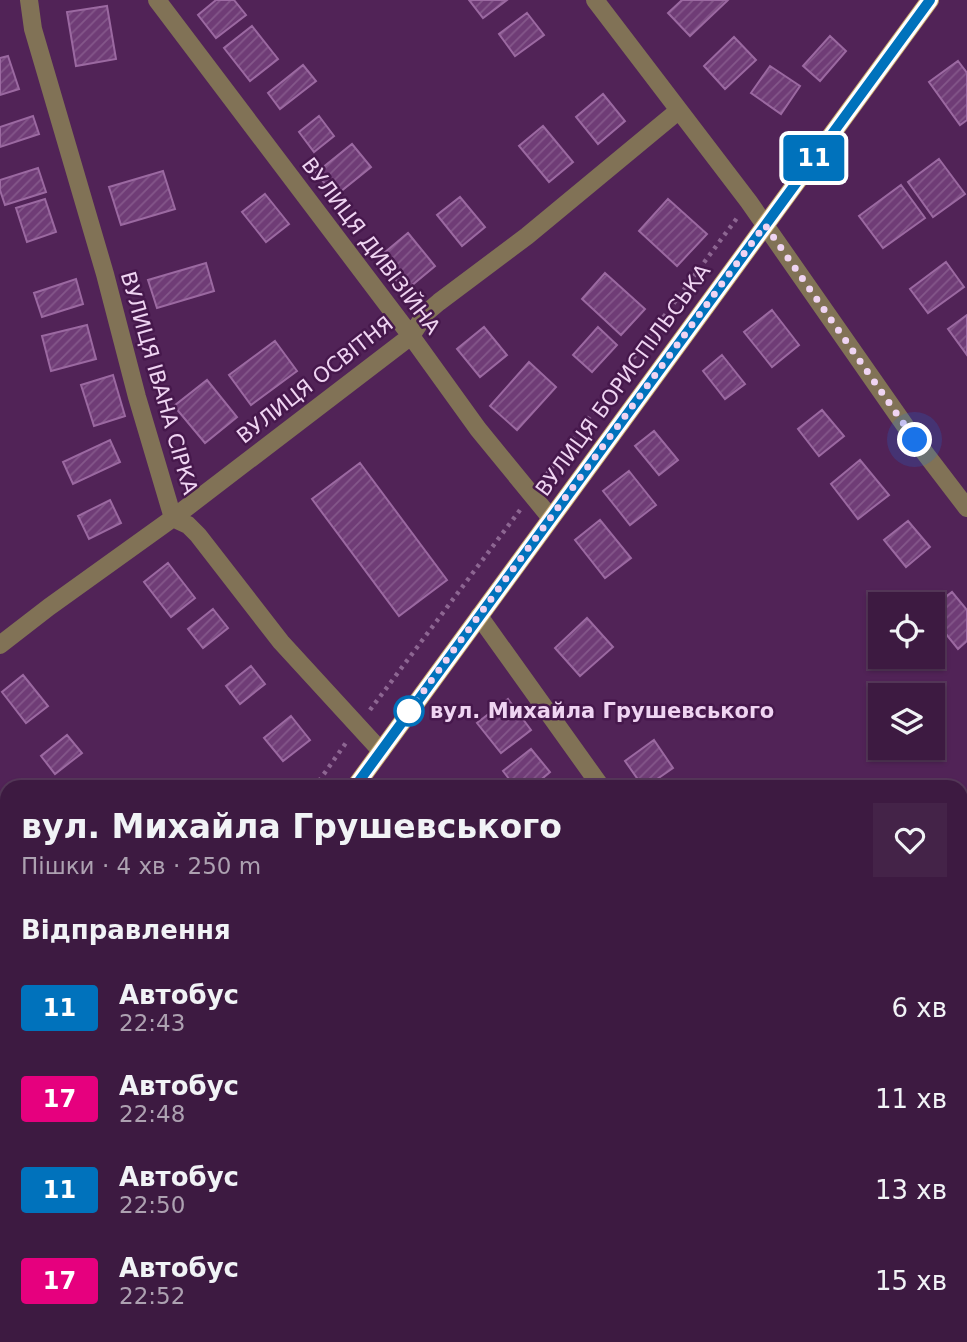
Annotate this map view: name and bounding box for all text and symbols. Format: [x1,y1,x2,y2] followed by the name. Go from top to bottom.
[782,135,846,181] line badge: 11
[797,144,831,172] text: 11
[297,153,446,339] street label: ВУЛИЦЯ ДИВІЗІЙНА
[531,259,716,501] street label: ВУЛИЦЯ БОРИСПІЛЬСЬКА
[116,269,203,498] street label: ВУЛИЦЯ ІВАНА СІРКА
[232,312,398,448] street label: ВУЛИЦЯ ОСВІТНЯ
[897,422,932,457] your location
[868,592,945,760] map controls
[868,592,945,669] button: locate
[868,683,945,760] button: layers
[394,696,424,726] marker: вул. Михайла Грушевського
[430,699,774,723] place label: вул. Михайла Грушевського
[873,803,947,877] button: heart
[21,807,562,846] text: вул. Михайла Грушевського
[21,853,261,879] text: Пішки · 4 хв · 250 m
[21,915,231,945] text: Відправлення
[119,980,239,1010] text: Автобус
[891,993,947,1023] text: 6 хв
[43,994,76,1022] text: 11
[119,1010,185,1036] text: 22:43
[119,1071,239,1101] text: Автобус
[875,1084,947,1114] text: 11 хв
[43,1085,76,1113] text: 17
[119,1101,185,1127] text: 22:48
[119,1162,239,1192] text: Автобус
[875,1175,947,1205] text: 13 хв
[43,1176,76,1204] text: 11
[119,1192,185,1218] text: 22:50
[119,1253,239,1283] text: Автобус
[875,1266,947,1296] text: 15 хв
[43,1267,76,1295] text: 17
[119,1283,185,1309] text: 22:52

